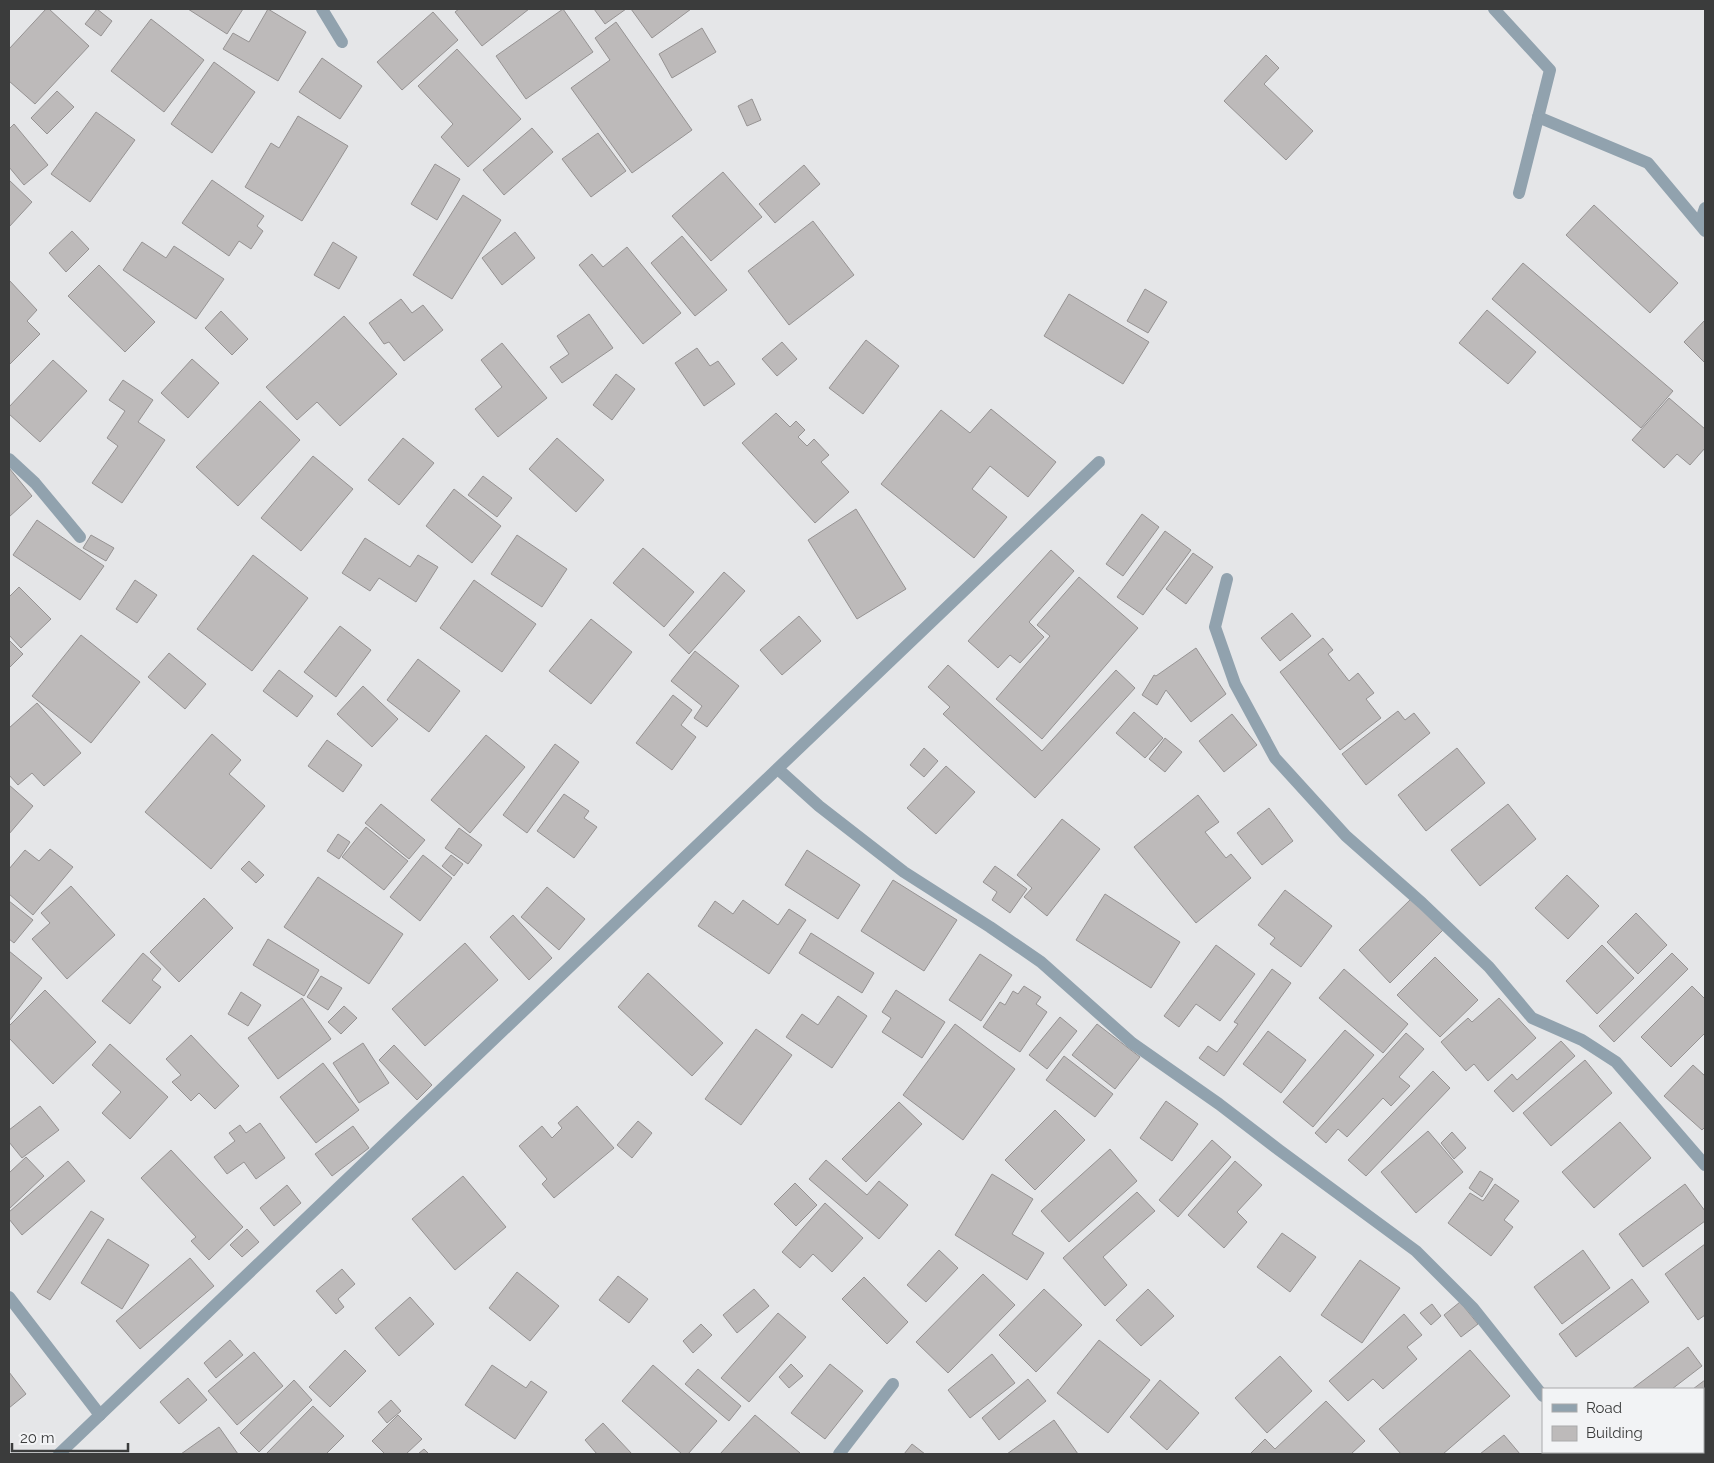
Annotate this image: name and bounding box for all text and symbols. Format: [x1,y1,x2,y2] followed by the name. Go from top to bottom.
[1542,1388,1704,1453] legend
[1586,1399,1622,1417] text: Road
[12,1420,129,1452] scale bar
[1586,1424,1643,1442] text: Building
[20,1429,55,1447] text: 20 m

